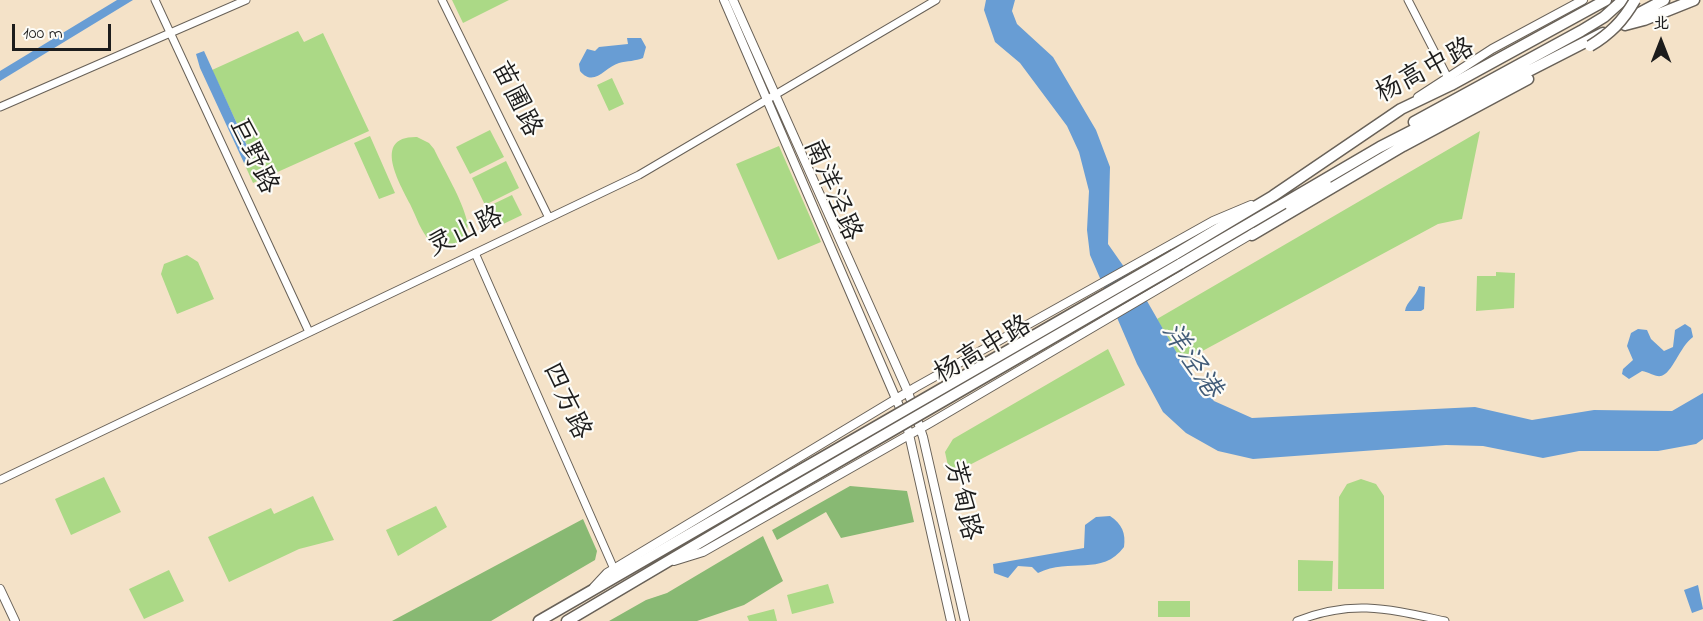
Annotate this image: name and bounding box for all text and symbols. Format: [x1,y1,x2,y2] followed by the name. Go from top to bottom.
[15,12,114,50] scale bar
[1631,12,1691,72] north arrow
[1653,12,1669,36] text: 北
[23,21,63,47] text: 100 m
[1371,33,1481,113] street label: 杨高中路
[482,56,546,144] street label: 苗圃路
[219,113,283,201] street label: 巨野路
[794,135,866,247] street label: 南洋泾路
[422,202,510,266] street label: 灵山路
[929,311,1039,393] street label: 杨高中路
[1152,318,1226,406] water label: 洋泾港
[533,358,595,446] street label: 四方路
[935,458,985,544] street label: 芳甸路

